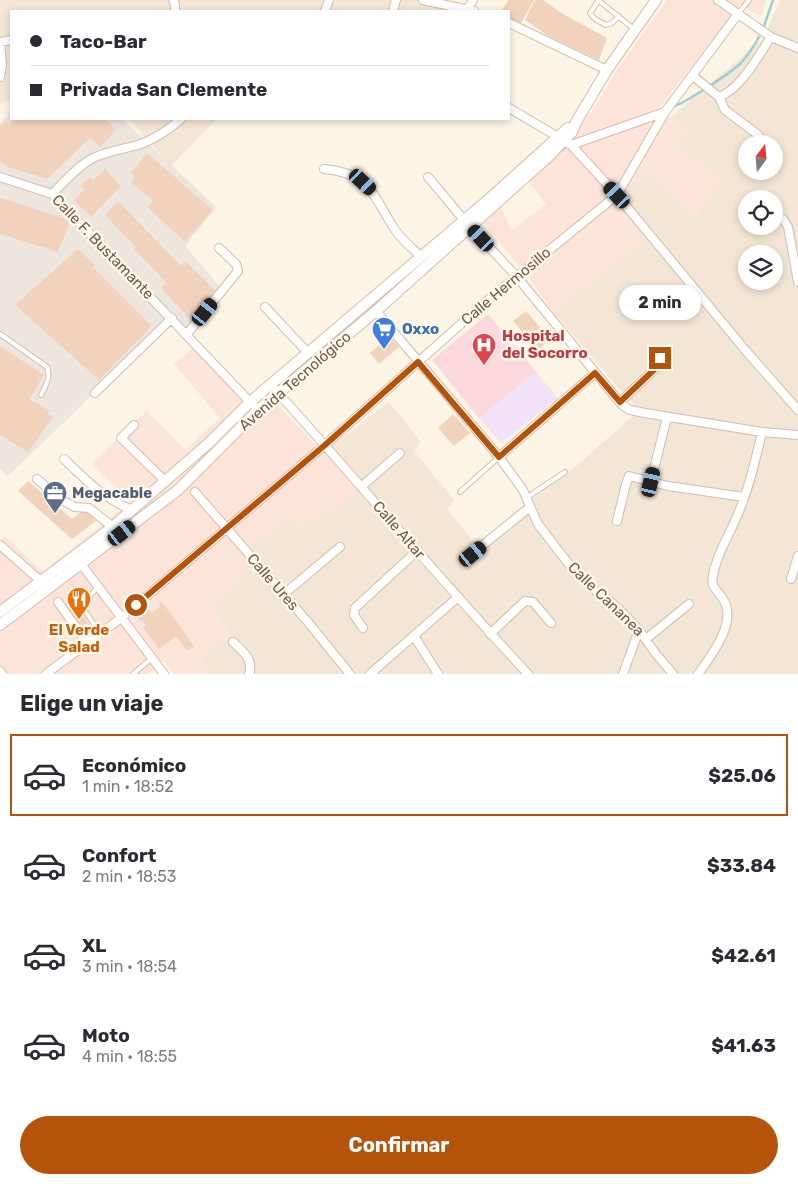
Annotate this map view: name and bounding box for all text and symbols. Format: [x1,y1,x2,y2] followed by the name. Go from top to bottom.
[60,30,147,53] text: Taco-Bar
[60,78,267,101] text: Privada San Clemente
[738,135,782,180] north arrow
[738,135,783,290] map controls
[346,166,379,198] car
[601,179,632,211] car
[738,190,783,235] button: locate
[48,191,158,303] street label: Calle F. Bustamante
[465,222,496,254] car
[457,243,555,329] street label: Calle Hermosillo
[738,245,783,290] button: layers
[619,286,701,320] callout: 2 min
[638,293,682,312] text: 2 min
[189,296,220,328] car
[371,316,397,350] supermarket icon: Oxxo
[402,320,439,338] place label: Oxxo
[235,327,355,435] street label: Avenida Tecnológico
[502,327,588,362] place label: Hospital del Socorro
[471,332,497,366] hospital icon: Hospital del Socorro
[649,347,671,369] route end
[640,466,661,498] car
[42,480,68,514] office icon: Megacable
[72,484,152,502] place label: Megacable
[369,497,429,563] street label: Calle Altar
[105,518,138,548] car
[456,539,489,569] car
[243,550,303,614] street label: Calle Ures
[564,558,648,640] street label: Calle Cananea
[66,586,92,620] restaurant icon: El Verde Salad
[125,594,147,616] route start
[49,621,109,656] place label: El Verde Salad
[20,690,164,717] text: Elige un viaje
[22,753,67,798] icon: car
[82,754,186,777] text: Económico
[708,764,776,787] text: $25.06
[82,777,174,796] text: 1 min · 18:52
[22,843,67,888] icon: car
[82,844,156,867] text: Confort
[707,854,776,877] text: $33.84
[82,867,176,886] text: 2 min · 18:53
[22,933,67,978] icon: car
[82,934,106,957] text: XL
[711,944,776,967] text: $42.61
[82,957,177,976] text: 3 min · 18:54
[22,1023,67,1068] icon: car
[82,1024,130,1047] text: Moto
[711,1034,776,1057] text: $41.63
[82,1047,177,1066] text: 4 min · 18:55
[20,1116,778,1174] button: Confirmar

